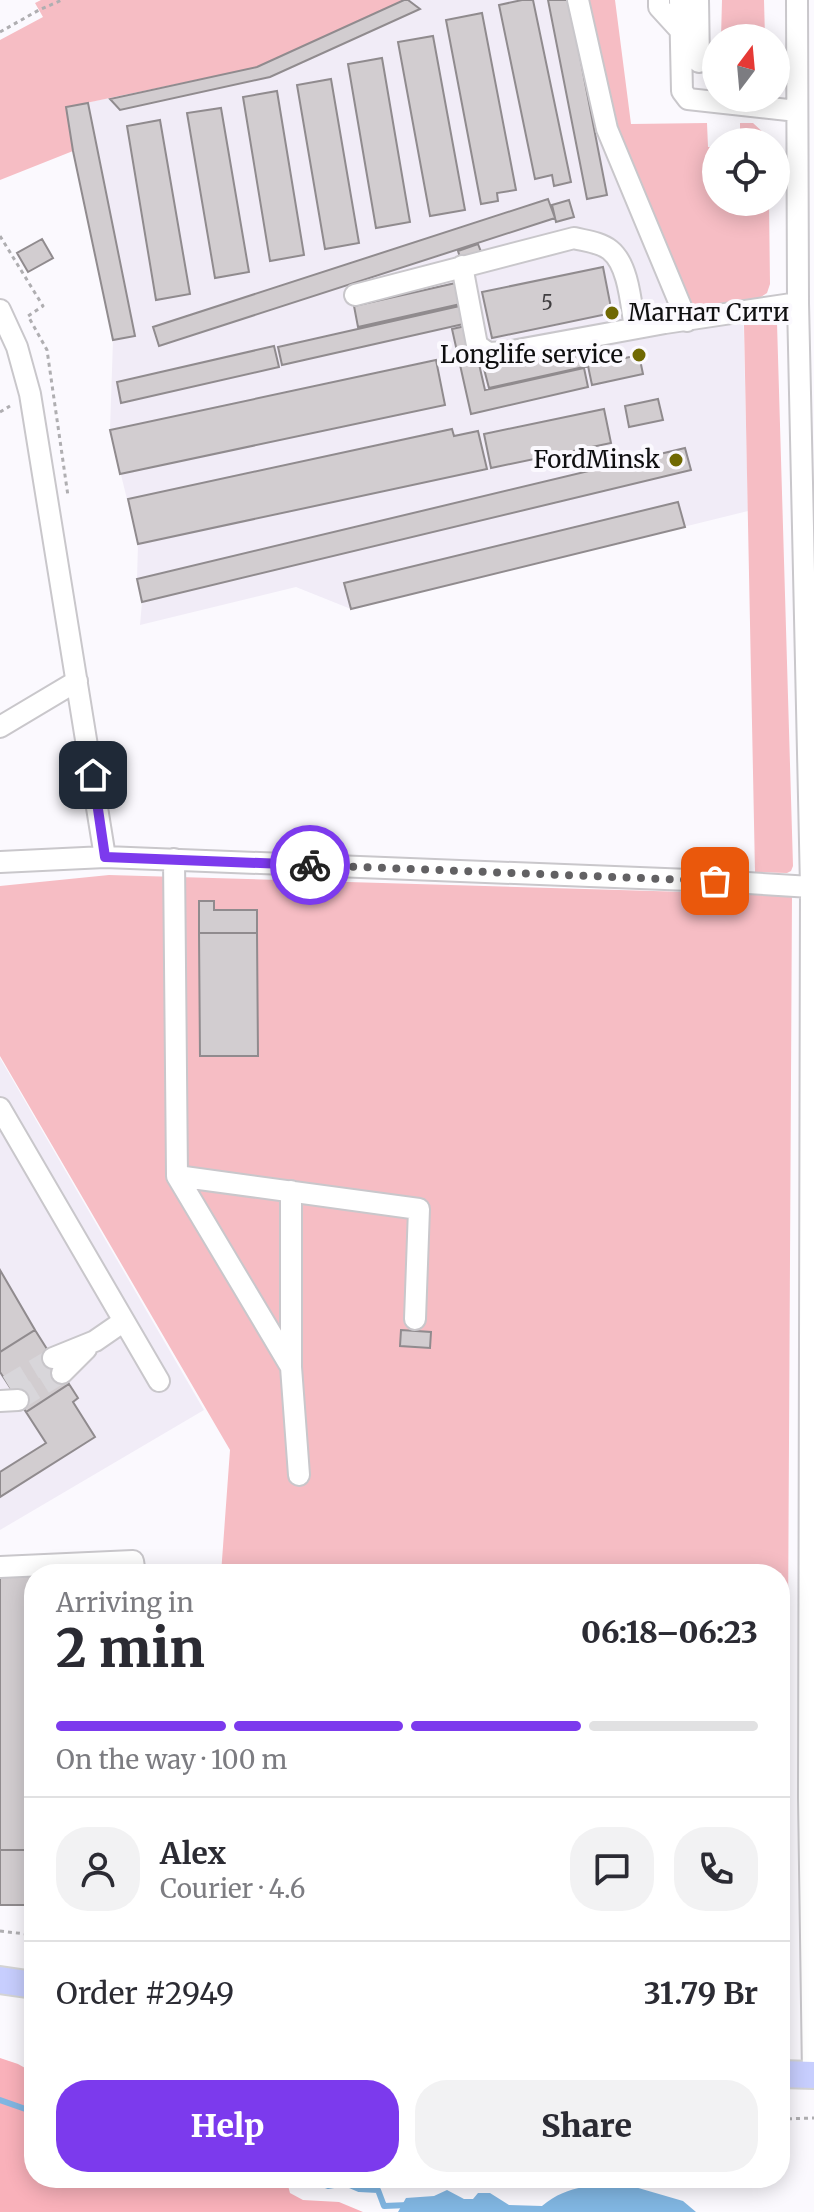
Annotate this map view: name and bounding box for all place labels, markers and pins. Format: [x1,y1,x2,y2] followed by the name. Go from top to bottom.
[628,297,789,328] place label: Магнат Cити
[603,304,621,322] marker: Магнат Cити
[440,339,623,370] place label: Longlife service
[630,346,648,364] marker: Longlife service
[533,444,661,475] place label: FordMinsk
[667,451,685,469] marker: FordMinsk
[59,741,127,809] pin
[681,847,749,915] pin

